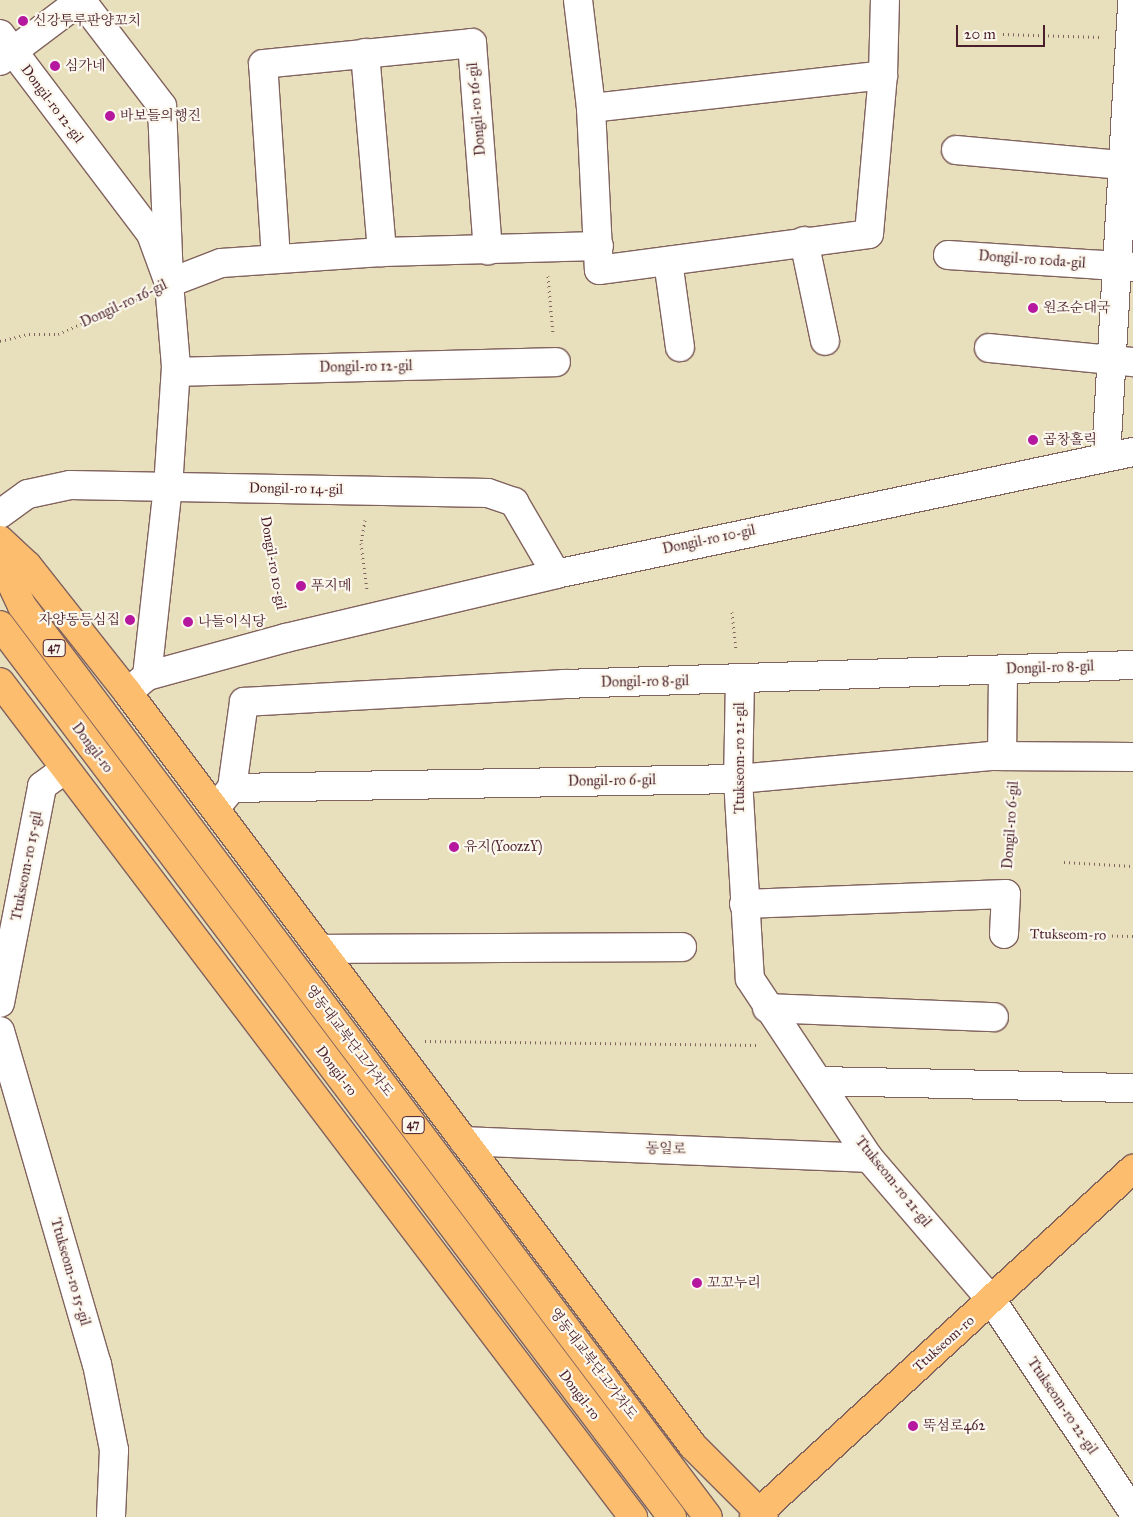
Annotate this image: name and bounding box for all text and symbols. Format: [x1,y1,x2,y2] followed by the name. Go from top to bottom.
[33,13,141,29] place label: 신강투루판양꼬치
[17,15,29,27] marker: 신강투루판양꼬치
[958,15,1047,47] scale bar
[964,25,996,43] text: 20 m
[65,58,106,74] place label: 심가네
[49,60,61,72] marker: 심가네
[17,62,87,146] street label: Dongil-ro 12-gil
[465,62,489,156] street label: Dongil-ro 16-gil
[120,108,201,124] place label: 바보들의행진
[104,110,116,122] marker: 바보들의행진
[978,248,1086,272] street label: Dongil-ro 10da-gil
[78,277,170,331] street label: Dongil-ro 16-gil
[1043,300,1111,316] place label: 원조순대국
[1027,302,1039,314] marker: 원조순대국
[319,358,413,376] street label: Dongil-ro 12-gil
[1043,432,1097,448] place label: 곱창홀릭
[1027,434,1039,446] marker: 곱창홀릭
[249,480,343,498] street label: Dongil-ro 14-gil
[257,515,289,611] street label: Dongil-ro 10-gil
[661,522,757,558] street label: Dongil-ro 10-gil
[311,578,352,594] place label: 푸지메
[295,580,307,592] marker: 푸지메
[39,612,120,628] place label: 자양동등심집
[124,614,136,626] marker: 자양동등심집
[198,614,266,630] place label: 나들이식당
[182,616,194,628] marker: 나들이식당
[42,638,66,658] road number: 47
[1006,658,1094,678] street label: Dongil-ro 8-gil
[601,673,689,691] street label: Dongil-ro 8-gil
[732,702,748,814] street label: Ttukseom-ro 21-gil
[68,720,116,776] street label: Dongil-ro
[568,772,656,790] street label: Dongil-ro 6-gil
[1000,780,1022,870] street label: Dongil-ro 6-gil
[8,810,46,922] street label: Ttukseom-ro 15-gil
[464,839,543,855] place label: 유지(YoozzY)
[448,841,460,853] marker: 유지(YoozzY)
[1030,926,1106,944] street label: Ttukseom-ro
[302,982,396,1100] street label: 영동대교북단고가차도
[312,1043,360,1099] street label: Dongil-ro
[400,1116,426,1134] road number: 47
[851,1133,935,1231] street label: Ttukseom-ro 21-gil
[645,1140,687,1158] street label: 동일로
[47,1216,93,1328] street label: Ttukseom-ro 15-gil
[707,1275,761,1291] place label: 꼬꼬누리
[691,1277,703,1289] marker: 꼬꼬누리
[546,1305,640,1423] street label: 영동대교북단고가차도
[910,1312,978,1376] street label: Ttukseom-ro
[1023,1354,1101,1458] street label: Ttukseom-ro 22-gil
[555,1367,603,1423] street label: Dongil-ro
[923,1418,985,1434] place label: 뚝섬로462
[907,1420,919,1432] marker: 뚝섬로462

